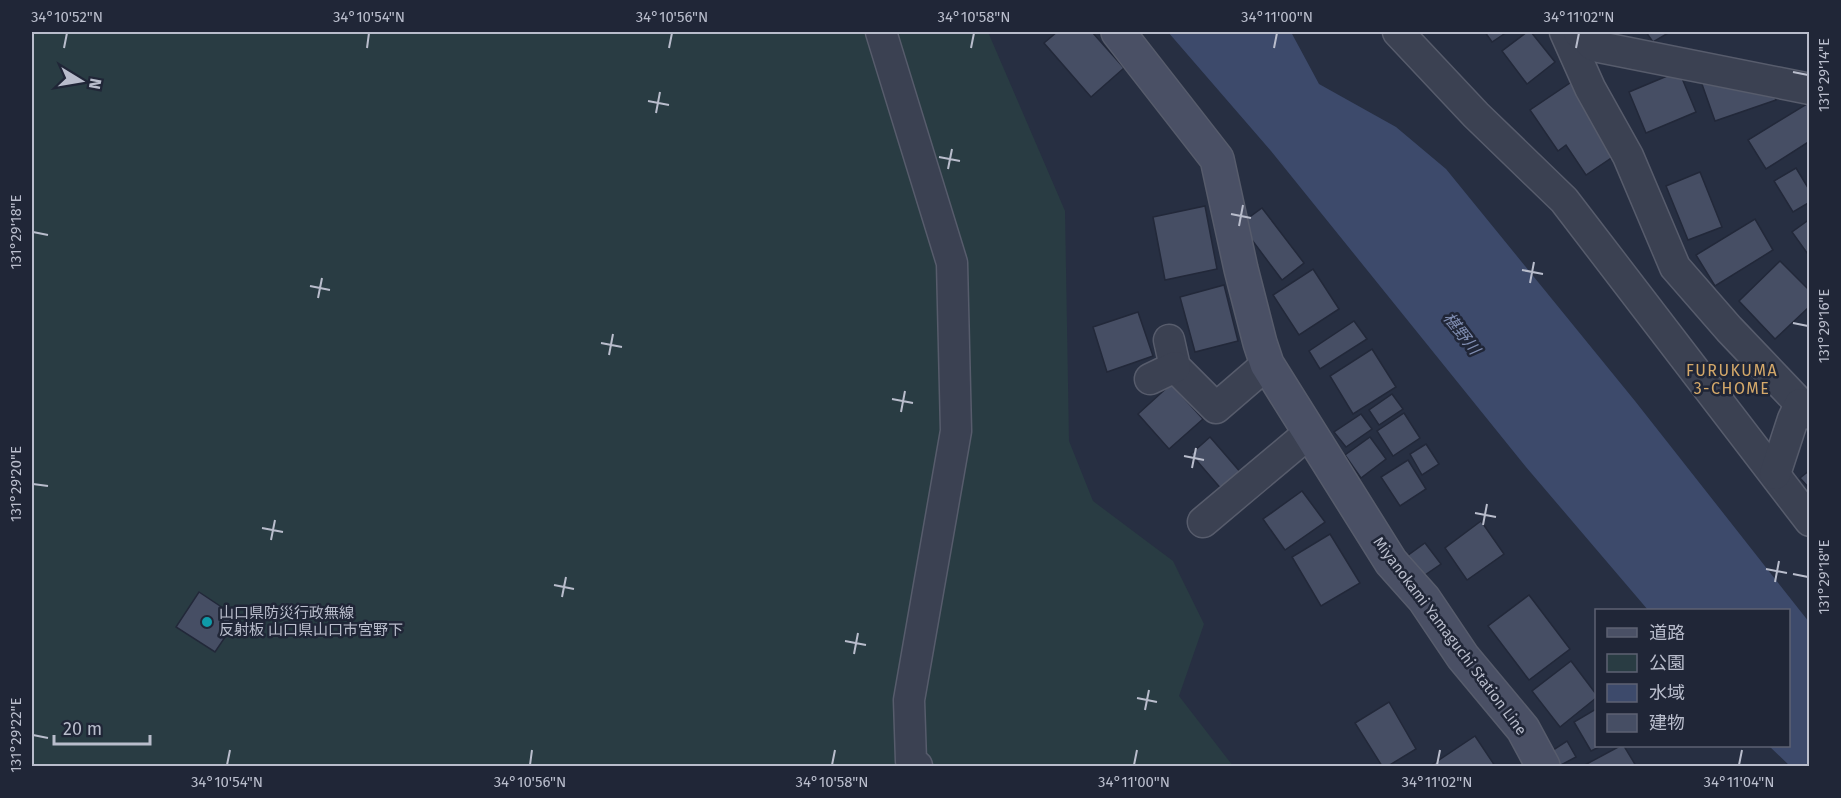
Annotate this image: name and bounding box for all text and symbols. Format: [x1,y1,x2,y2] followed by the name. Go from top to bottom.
[31,8,103,26] text: 34°10'52"N
[333,8,405,26] text: 34°10'54"N
[636,8,708,26] text: 34°10'56"N
[937,8,1011,26] text: 34°10'58"N
[1241,8,1313,26] text: 34°11'00"N
[1544,8,1615,26] text: 34°11'02"N
[1815,38,1833,112] text: 131°29'14"E
[51,51,111,111] north arrow
[85,77,106,91] text: N
[7,195,25,269] text: 131°29'18"E
[1815,289,1833,363] text: 131°29'16"E
[1439,309,1485,360] water label: 椹野川
[1686,361,1778,398] district label: FURUKUMA 3-CHOME
[7,446,25,522] text: 131°29'20"E
[1370,533,1530,739] street label: Miyanokami Yamaguchi Station Line
[1815,540,1833,614] text: 131°29'18"E
[219,604,403,639] place label: 山口県防災行政無線 反射板 山口県山口市宮野下
[1595,609,1790,747] legend
[200,615,214,629] marker: 山口県防災行政無線 反射板 山口県山口市宮野下
[1649,622,1685,644] text: 道路
[1649,652,1685,674] text: 公園
[1649,682,1685,704] text: 水域
[7,697,25,773] text: 131°29'22"E
[54,708,150,746] scale bar
[1649,712,1685,734] text: 建物
[63,718,102,740] text: 20 m
[191,773,263,791] text: 34°10'54"N
[494,773,566,791] text: 34°10'56"N
[795,773,869,791] text: 34°10'58"N
[1098,773,1170,791] text: 34°11'00"N
[1402,773,1473,791] text: 34°11'02"N
[1704,773,1774,791] text: 34°11'04"N

